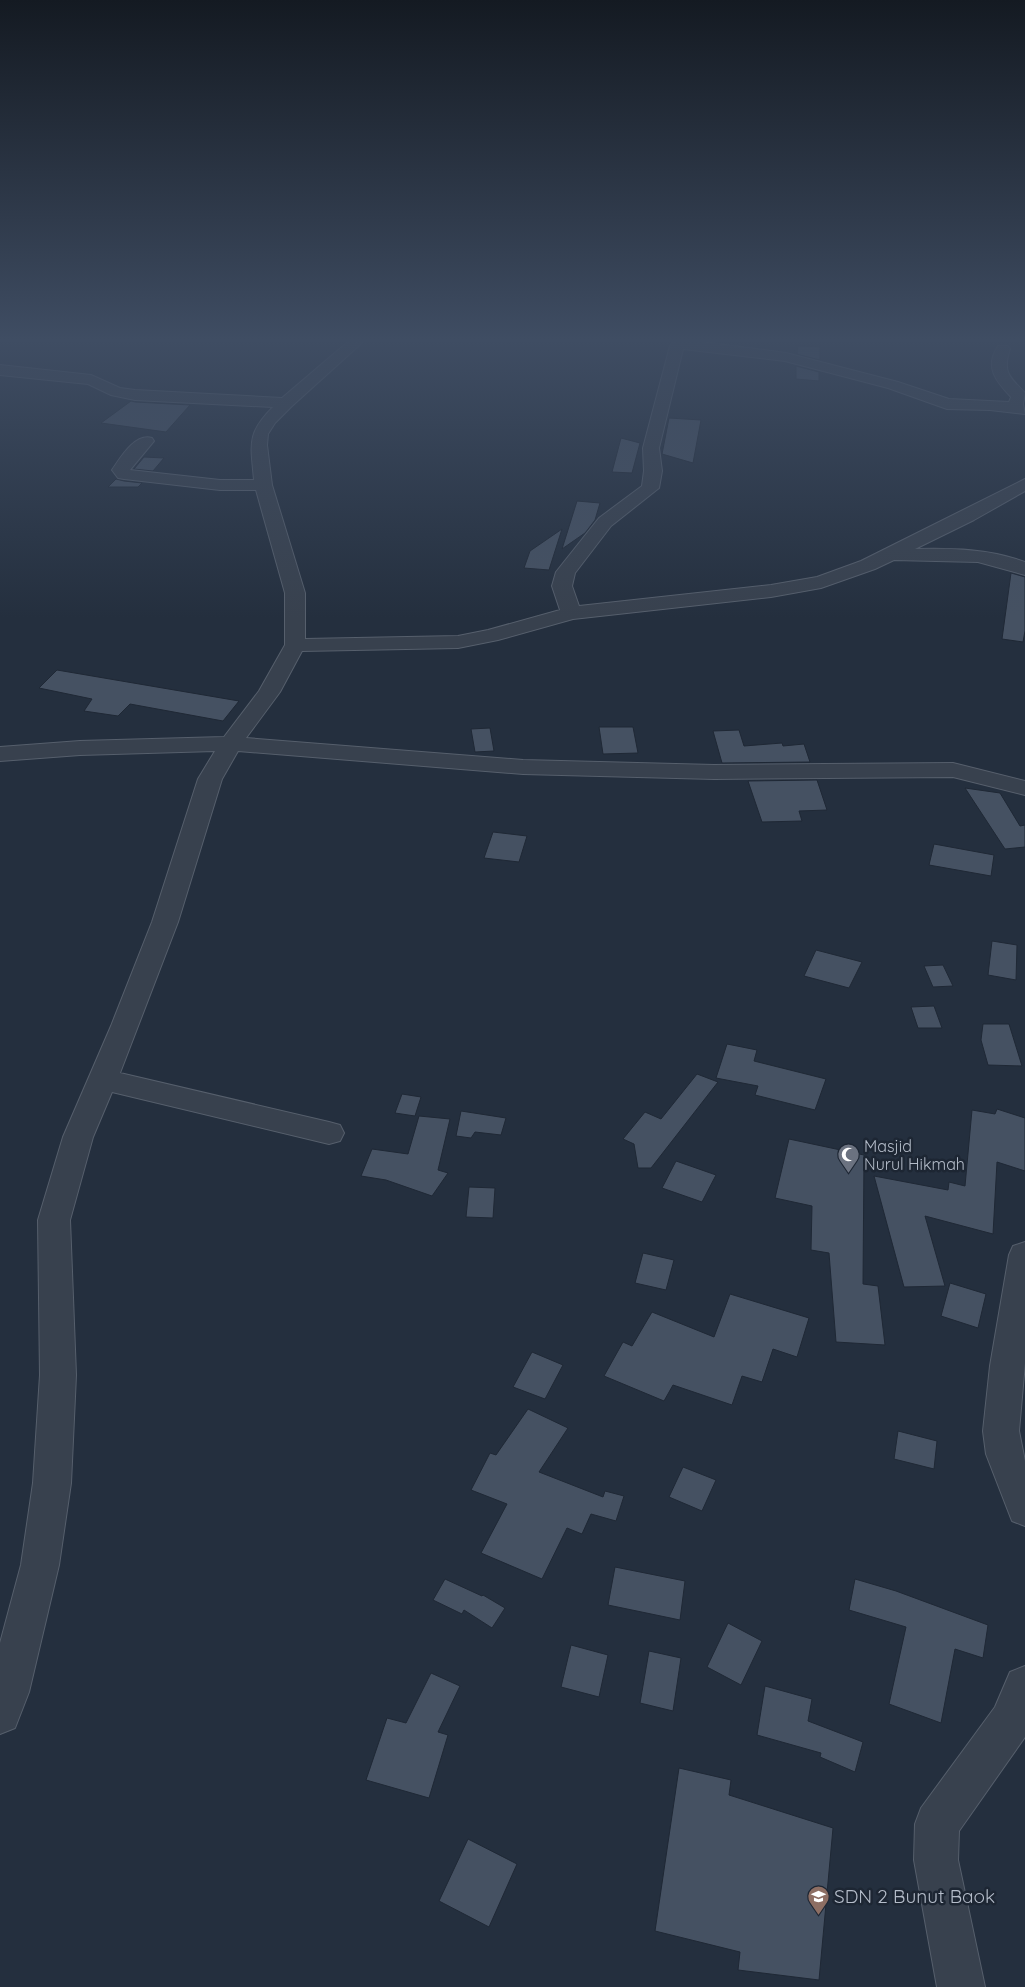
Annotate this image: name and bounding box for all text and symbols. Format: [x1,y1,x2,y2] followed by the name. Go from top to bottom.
[864,1136,965,1174] place label: Masjid Nurul Hikmah
[836,1143,860,1174] mosque icon: Masjid Nurul Hikmah
[806,1884,830,1915] school or university icon: SDN 2 Bunut Baok
[834,1884,995,1908] place label: SDN 2 Bunut Baok

